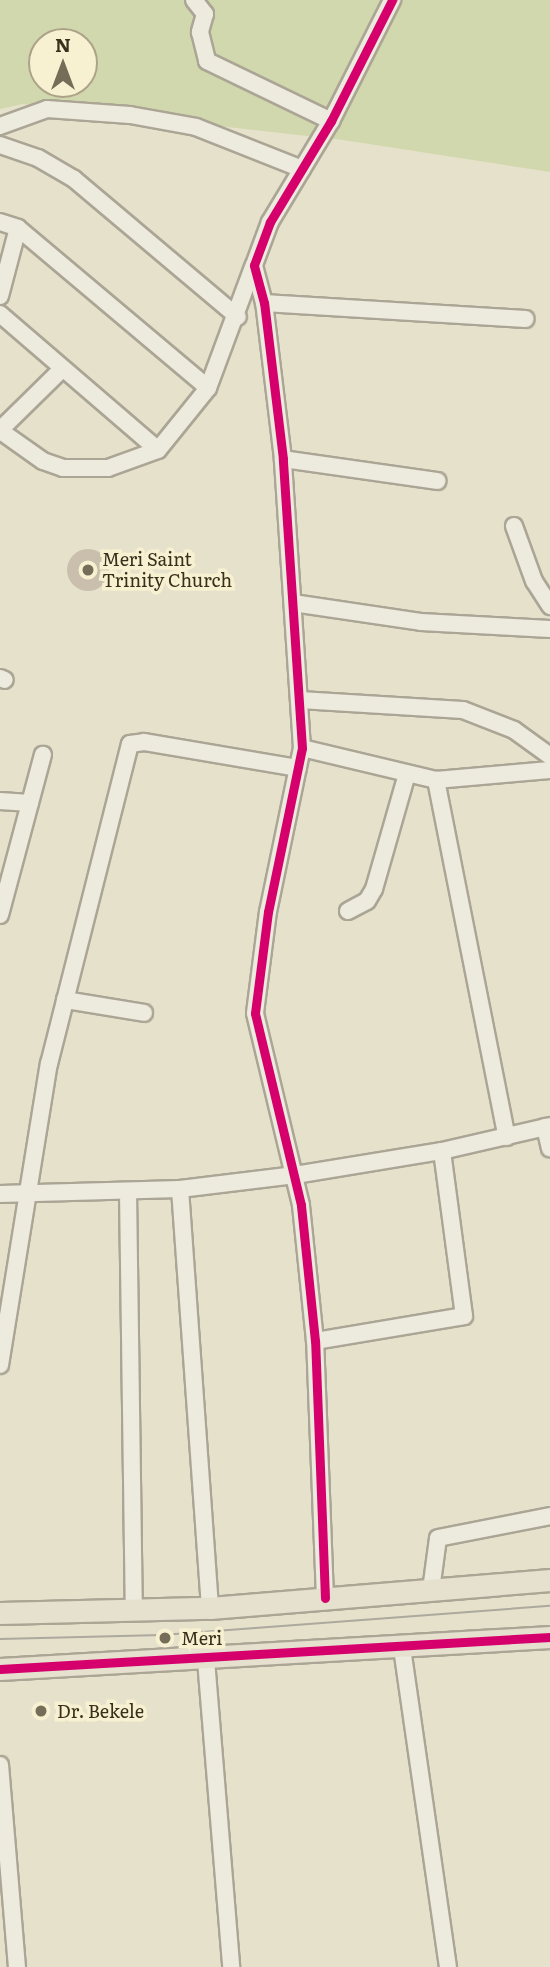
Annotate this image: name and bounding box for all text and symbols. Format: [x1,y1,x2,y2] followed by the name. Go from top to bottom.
[28,28,98,98] north arrow
[55,30,71,58] text: N
[102,549,232,592] place label: Meri Saint Trinity Church
[80,562,96,578] marker: Meri Saint Trinity Church
[181,1627,222,1649] place label: Meri
[155,1628,175,1648] marker: Meri
[57,1700,144,1722] place label: Dr. Bekele
[31,1701,51,1721] marker: Dr. Bekele

